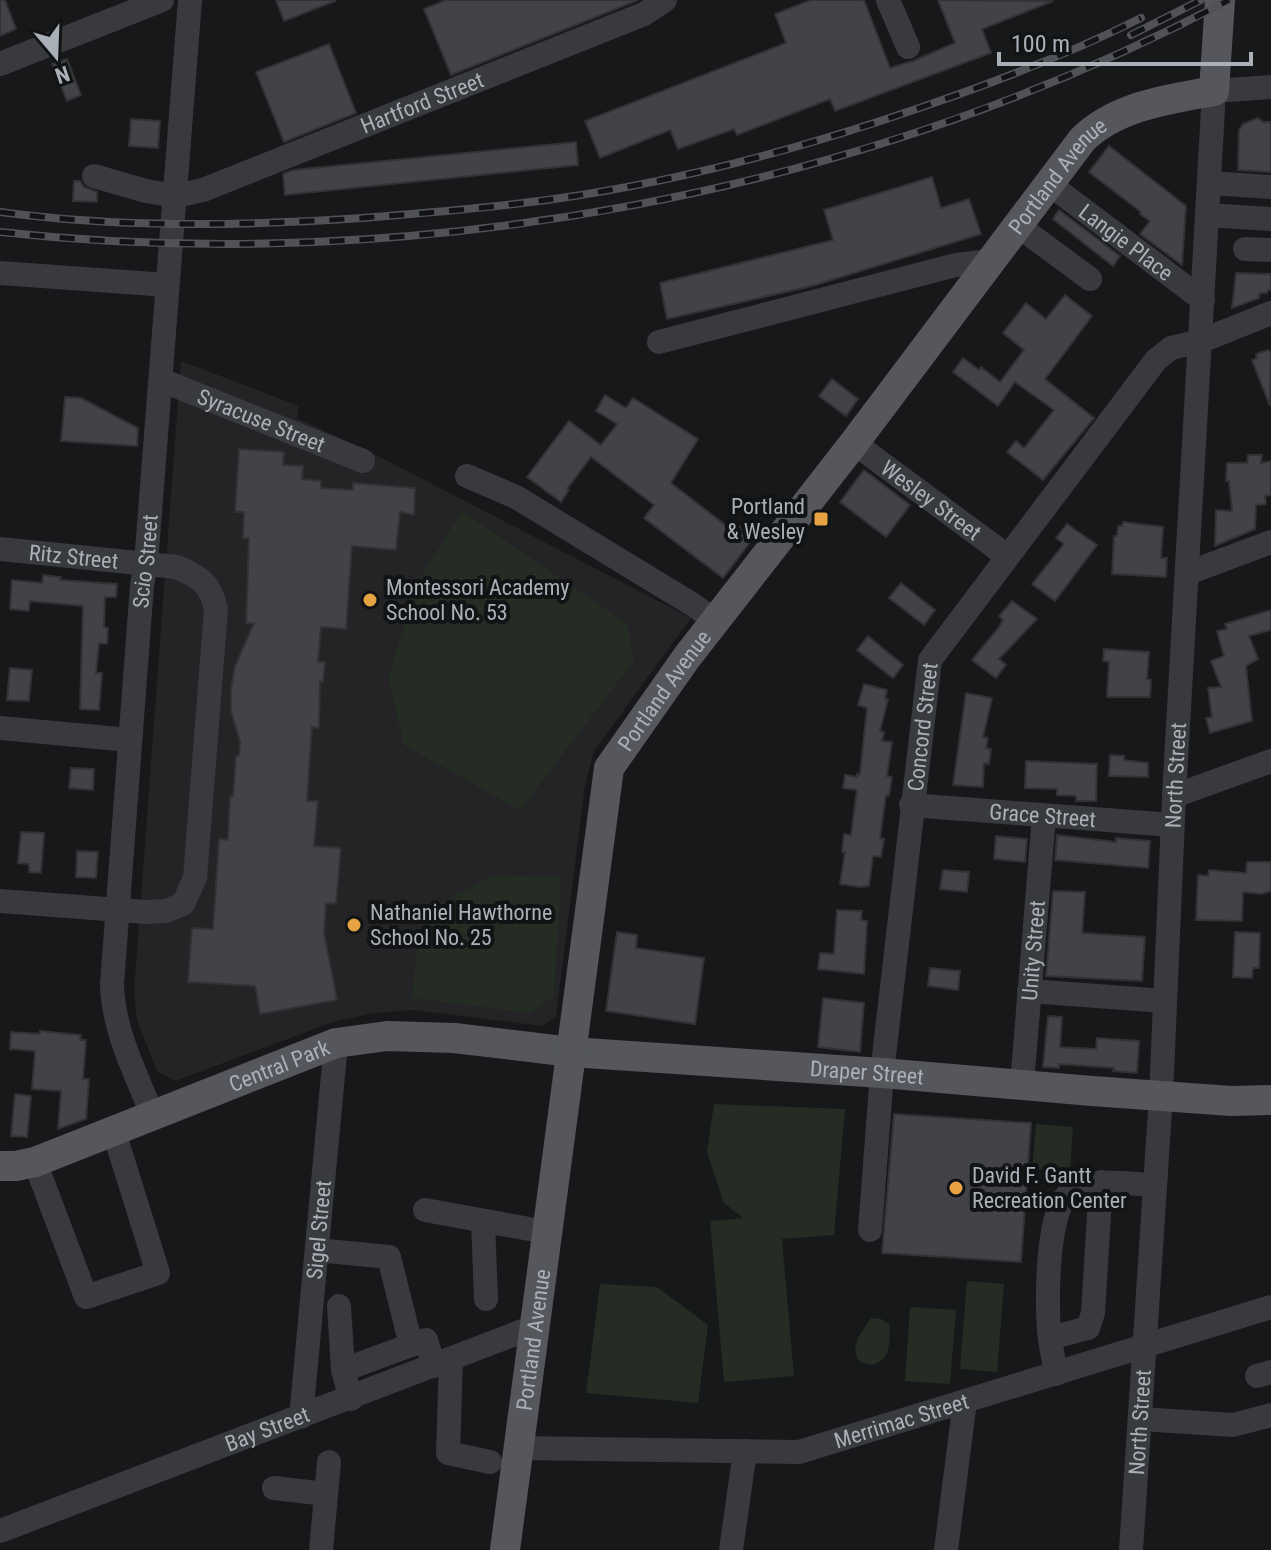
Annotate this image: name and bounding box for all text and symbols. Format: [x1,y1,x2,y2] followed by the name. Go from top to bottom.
[16,16,96,96] north arrow
[999,16,1251,66] scale bar
[1011,30,1070,58] text: 100 m
[52,60,73,88] text: N
[357,67,487,139] street label: Hartford Street
[1004,113,1111,239] street label: Portland Avenue
[1074,199,1178,286] street label: Langie Place
[194,384,328,457] street label: Syracuse Street
[876,455,986,546] street label: Wesley Street
[727,494,805,544] place label: Portland & Wesley
[812,510,830,528] marker: Portland & Wesley
[128,514,163,609] street label: Scio Street
[28,540,119,574] street label: Ritz Street
[386,575,569,625] place label: Montessori Academy School No. 53
[361,591,379,609] marker: Montessori Academy School No. 53
[613,625,716,756] street label: Portland Avenue
[903,661,943,793] street label: Concord Street
[1161,722,1191,829] street label: North Street
[988,799,1097,832] street label: Grace Street
[1017,899,1050,1002] street label: Unity Street
[370,900,552,950] place label: Nathaniel Hawthorne School No. 25
[345,916,363,934] marker: Nathaniel Hawthorne School No. 25
[225,1035,333,1097] street label: Central Park
[809,1056,925,1090] street label: Draper Street
[972,1163,1127,1213] place label: David F. Gantt Recreation Center
[302,1179,336,1280] street label: Sigel Street
[947,1179,965,1197] marker: David F. Gantt Recreation Center
[512,1268,555,1412] street label: Portland Avenue
[1124,1369,1156,1476] street label: North Street
[831,1389,972,1453] street label: Merrimac Street
[222,1402,313,1457] street label: Bay Street

